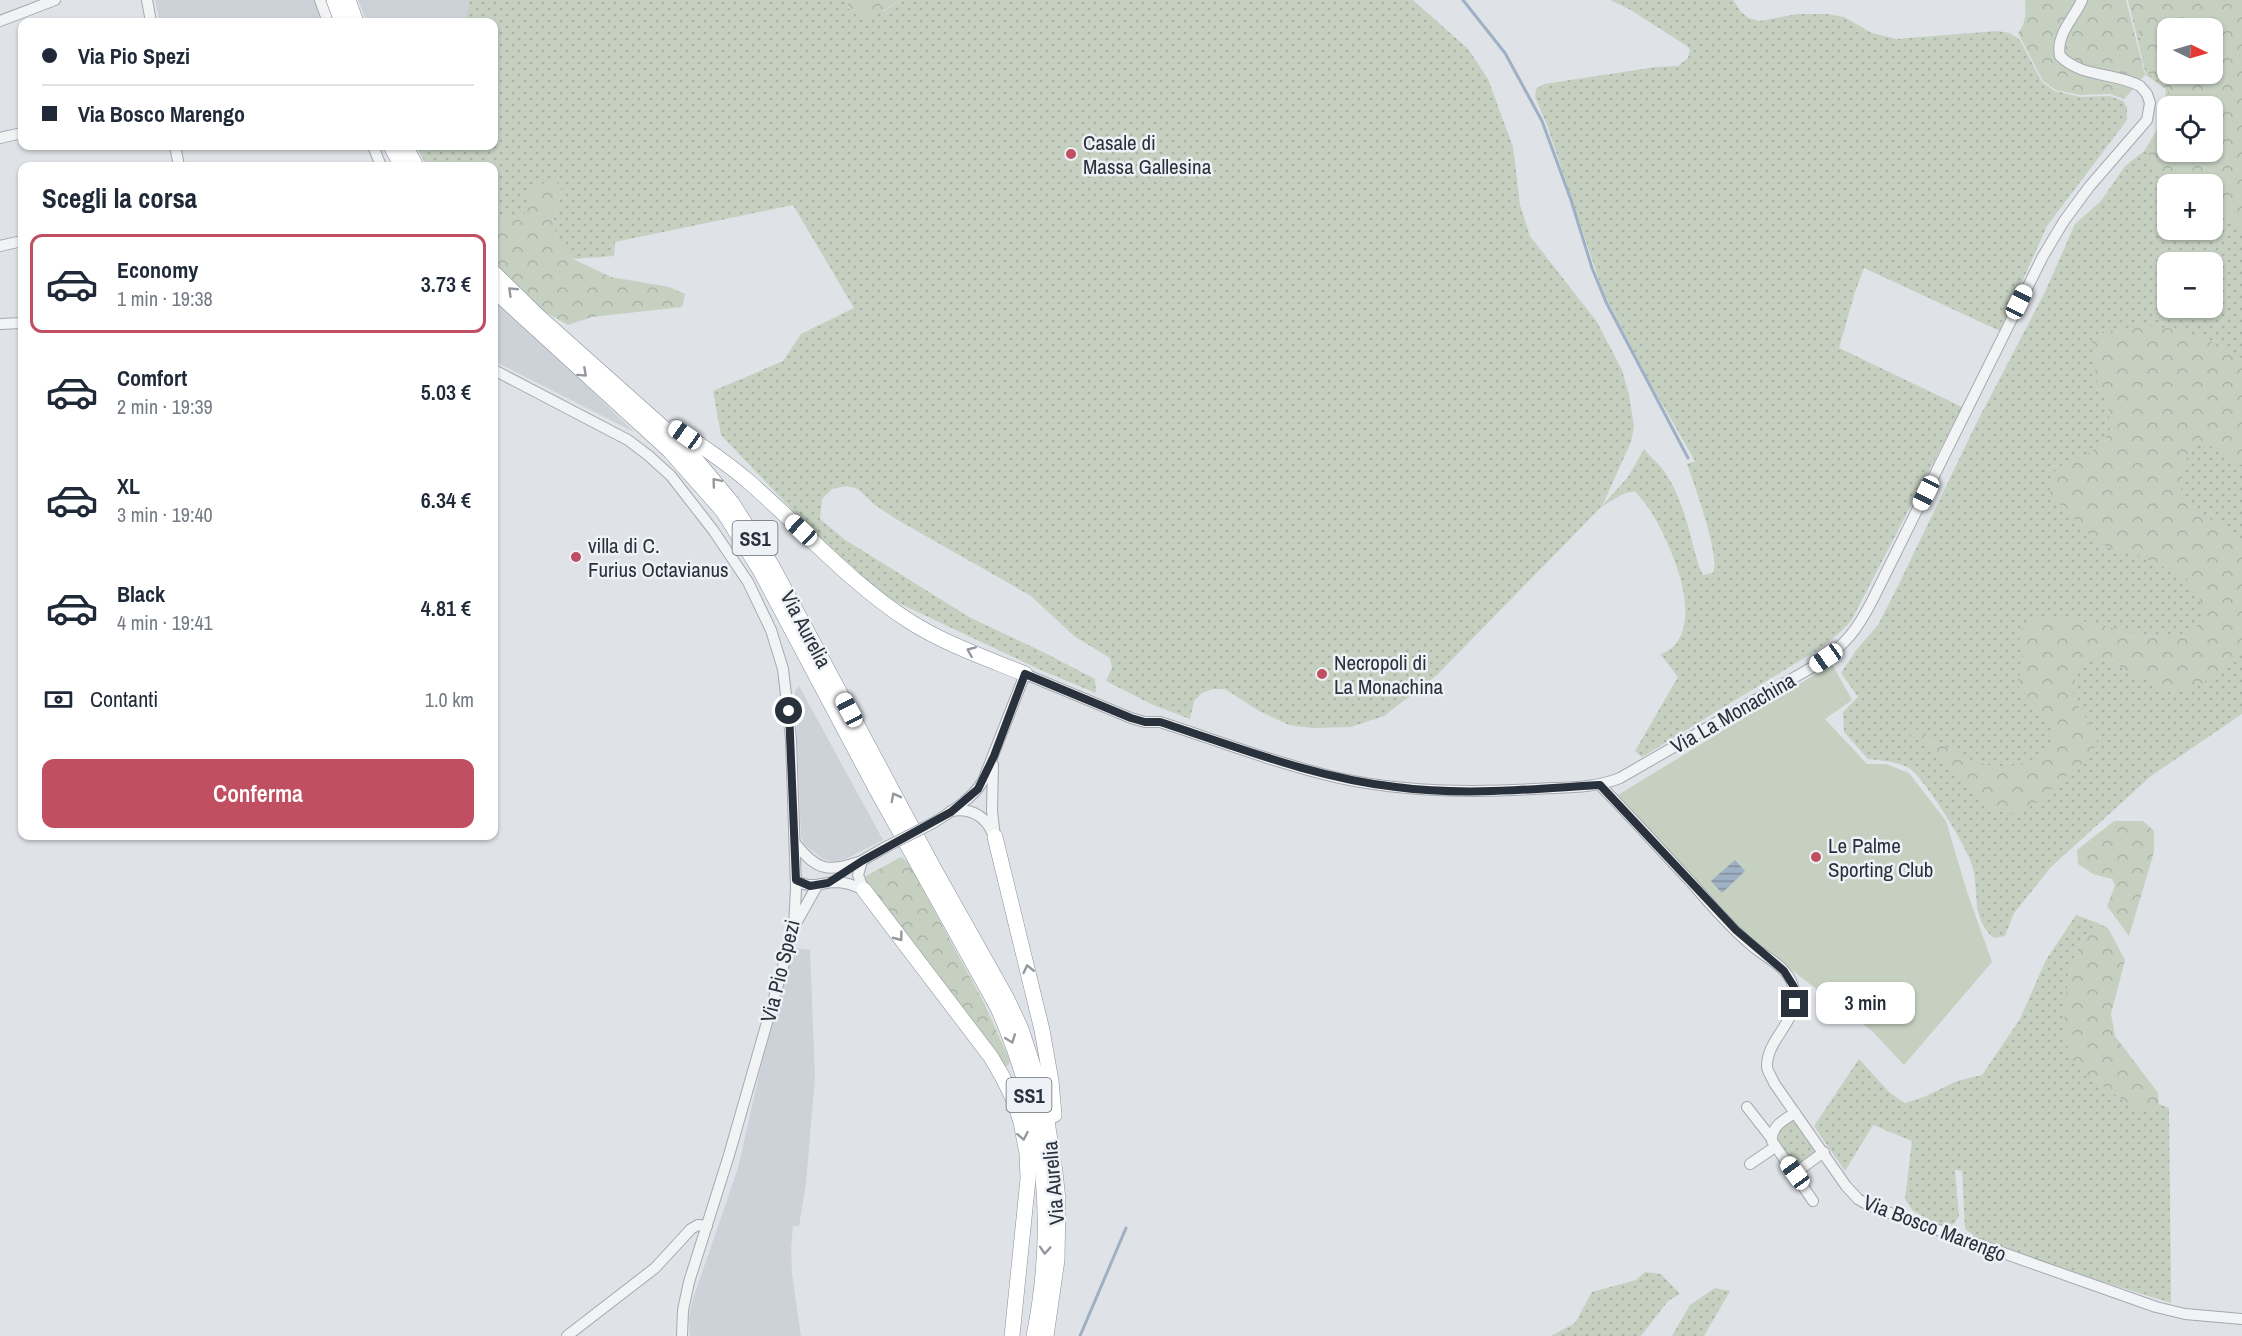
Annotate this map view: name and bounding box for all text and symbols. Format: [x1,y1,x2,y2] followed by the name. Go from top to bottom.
[2157,18,2223,84] north arrow
[2157,18,2223,318] map controls
[78,41,190,71] text: Via Pio Spezi
[2157,96,2223,162] button: locate
[78,99,245,129] text: Via Bosco Marengo
[1083,128,1212,181] place label: Casale di Massa Gallesina
[1064,147,1078,161] marker: Casale di Massa Gallesina
[2157,174,2223,240] button: +
[42,180,197,216] text: Scegli la corsa
[2157,252,2223,318] button: −
[117,255,198,285] text: Economy
[45,257,99,311] icon: car
[421,269,471,299] text: 3.73 €
[2003,282,2035,322] car
[117,285,213,312] text: 1 min · 19:38
[509,288,520,299] one-way arrow
[117,363,187,393] text: Comfort
[45,365,99,419] icon: car
[576,365,587,376] one-way arrow
[421,377,471,407] text: 5.03 €
[117,393,213,420] text: 2 min · 19:39
[665,417,705,453] car
[117,471,140,501] text: XL
[45,473,99,527] icon: car
[1910,473,1942,513] car
[712,478,723,489] one-way arrow
[421,485,471,515] text: 6.34 €
[117,501,213,528] text: 3 min · 19:40
[782,511,820,549] car
[732,521,777,555] road number: SS1
[588,531,729,584] place label: villa di C. Furius Octavianus
[569,550,583,564] marker: villa di C. Furius Octavianus
[117,579,165,609] text: Black
[45,581,99,635] icon: car
[773,585,839,673] street label: Via Aurelia
[421,593,471,623] text: 4.81 €
[117,609,213,636] text: 4 min · 19:41
[1806,640,1846,676] car
[966,647,977,659] one-way arrow
[1334,648,1444,701] place label: Necropoli di La Monachina
[1665,665,1801,760] street label: Via La Monachina
[1315,667,1329,681] marker: Necropoli di La Monachina
[42,683,75,716] icon: cash
[90,684,158,714] text: Contanti
[425,686,474,713] text: 1.0 km
[833,690,865,730] car
[775,697,802,724] route start
[42,759,474,828] button: Conferma
[891,793,902,803] one-way arrow
[1828,831,1933,884] place label: Le Palme Sporting Club
[1809,850,1823,864] marker: Le Palme Sporting Club
[753,917,807,1025] street label: Via Pio Spezi
[891,930,902,941] one-way arrow
[1022,964,1035,974] one-way arrow
[1816,983,1915,1025] callout: 3 min
[1844,989,1887,1016] text: 3 min
[1781,990,1808,1017] route end
[1004,1033,1017,1044] one-way arrow
[1006,1078,1052,1112] road number: SS1
[1017,1131,1029,1140] one-way arrow
[1035,1140,1071,1226] street label: Via Aurelia
[1777,1153,1813,1193] car
[1859,1187,2011,1269] street label: Via Bosco Marengo
[1039,1246,1052,1255] one-way arrow

